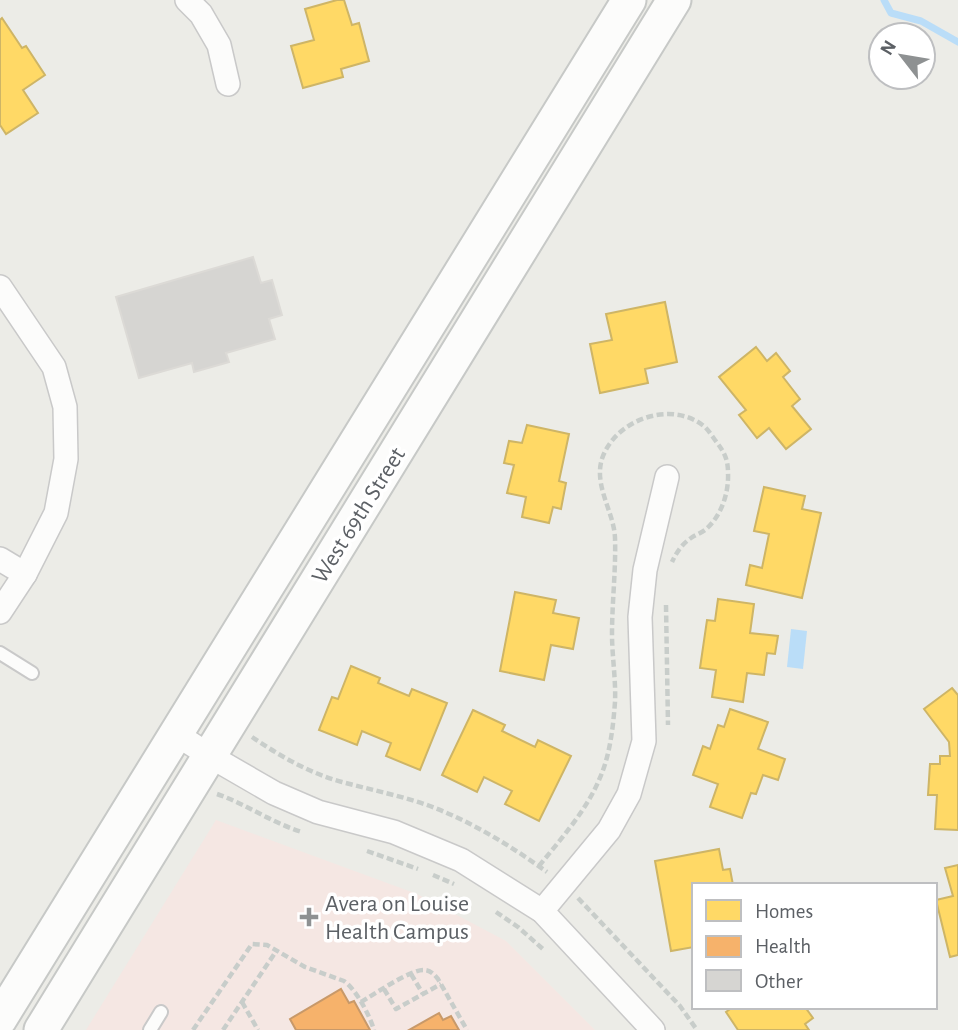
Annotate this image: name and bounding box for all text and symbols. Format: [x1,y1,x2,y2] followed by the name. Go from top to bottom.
[867,21,937,91] north arrow
[877,37,900,59] text: N
[308,443,410,588] street label: West 69th Street
[692,883,937,1009] legend
[325,892,469,944] place label: Avera on Louise Health Campus
[755,901,813,922] text: Homes
[299,907,319,927] marker: Avera on Louise Health Campus
[755,936,811,957] text: Health
[755,971,803,992] text: Other

